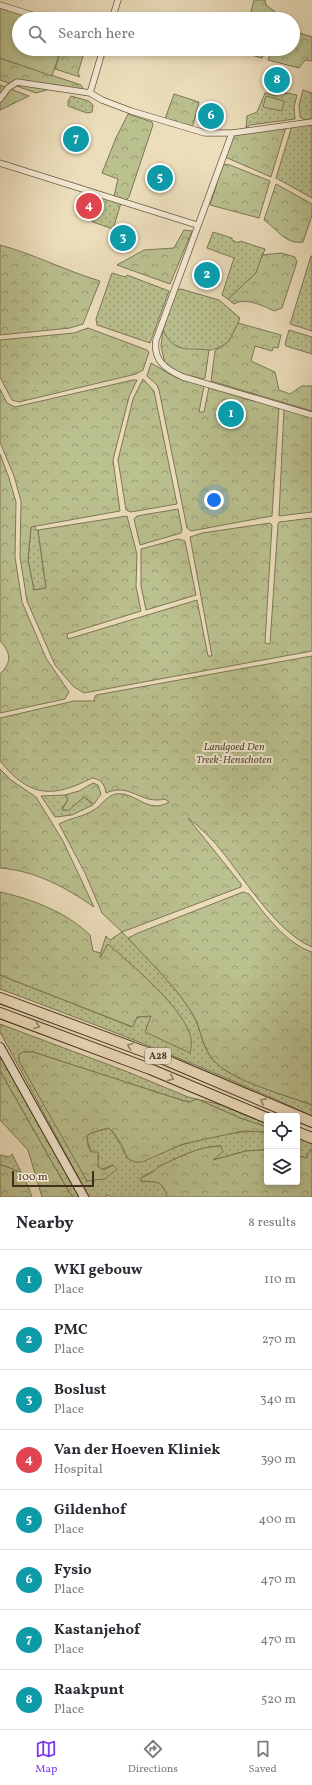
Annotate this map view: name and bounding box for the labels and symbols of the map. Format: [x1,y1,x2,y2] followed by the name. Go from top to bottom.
[264,65,290,95] pin: 8
[198,101,224,131] pin: 6
[63,124,89,154] pin: 7
[147,163,173,193] pin: 5
[76,191,102,221] pin: 4
[110,223,136,253] pin: 3
[194,260,220,290] pin: 2
[218,399,244,429] pin: 1
[204,490,224,510] your location
[196,740,272,768] park label: Landgoed Den Treek-Henschoten
[33,1021,40,1030] one-way arrow
[127,1042,134,1050] one-way arrow
[145,1048,171,1064] road number: A28
[168,1073,175,1081] one-way arrow
[260,1098,268,1106] one-way arrow
[12,1169,94,1188] scale bar

